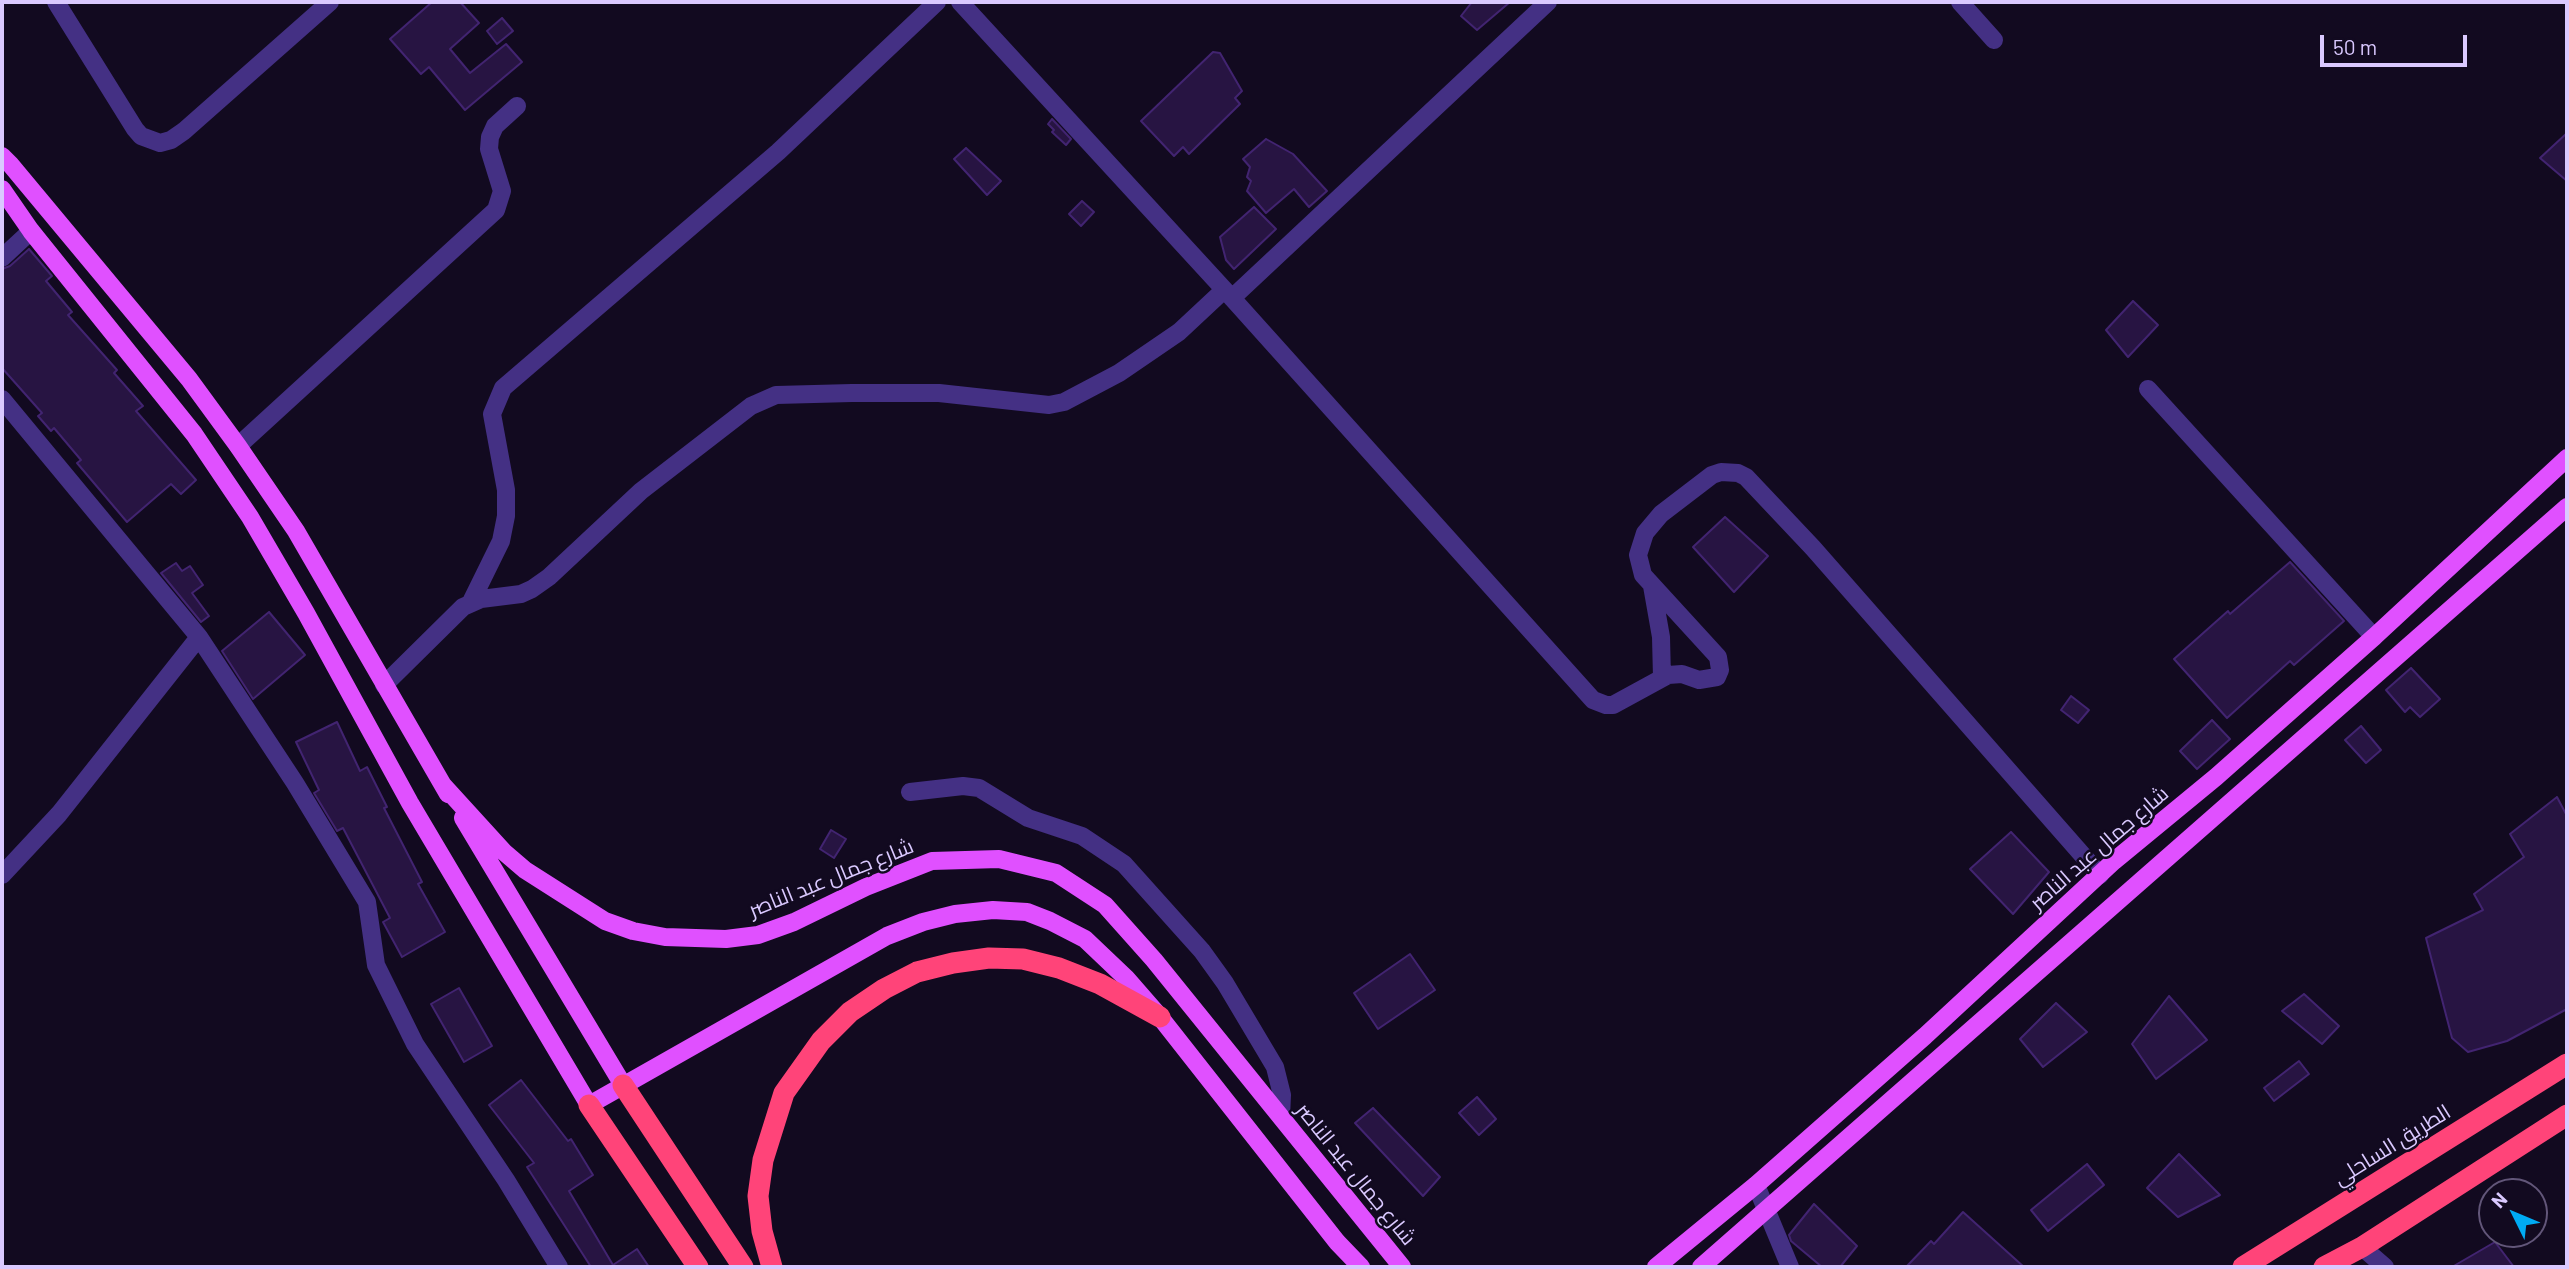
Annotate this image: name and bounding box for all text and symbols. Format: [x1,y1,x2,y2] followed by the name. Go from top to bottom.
[2324,21,2471,65] scale bar
[2333,34,2377,59] text: 50 m
[2024,781,2174,915] street label: شارع جمال عبد الناصر
[745,833,917,923] street label: شارع جمال عبد الناصر
[1291,1098,1421,1250] street label: شارع جمال عبد الناصر
[2329,1099,2455,1191] street label: الطريق الساحلي
[2478,1178,2548,1248] north arrow
[2486,1187,2511,1212] text: N

